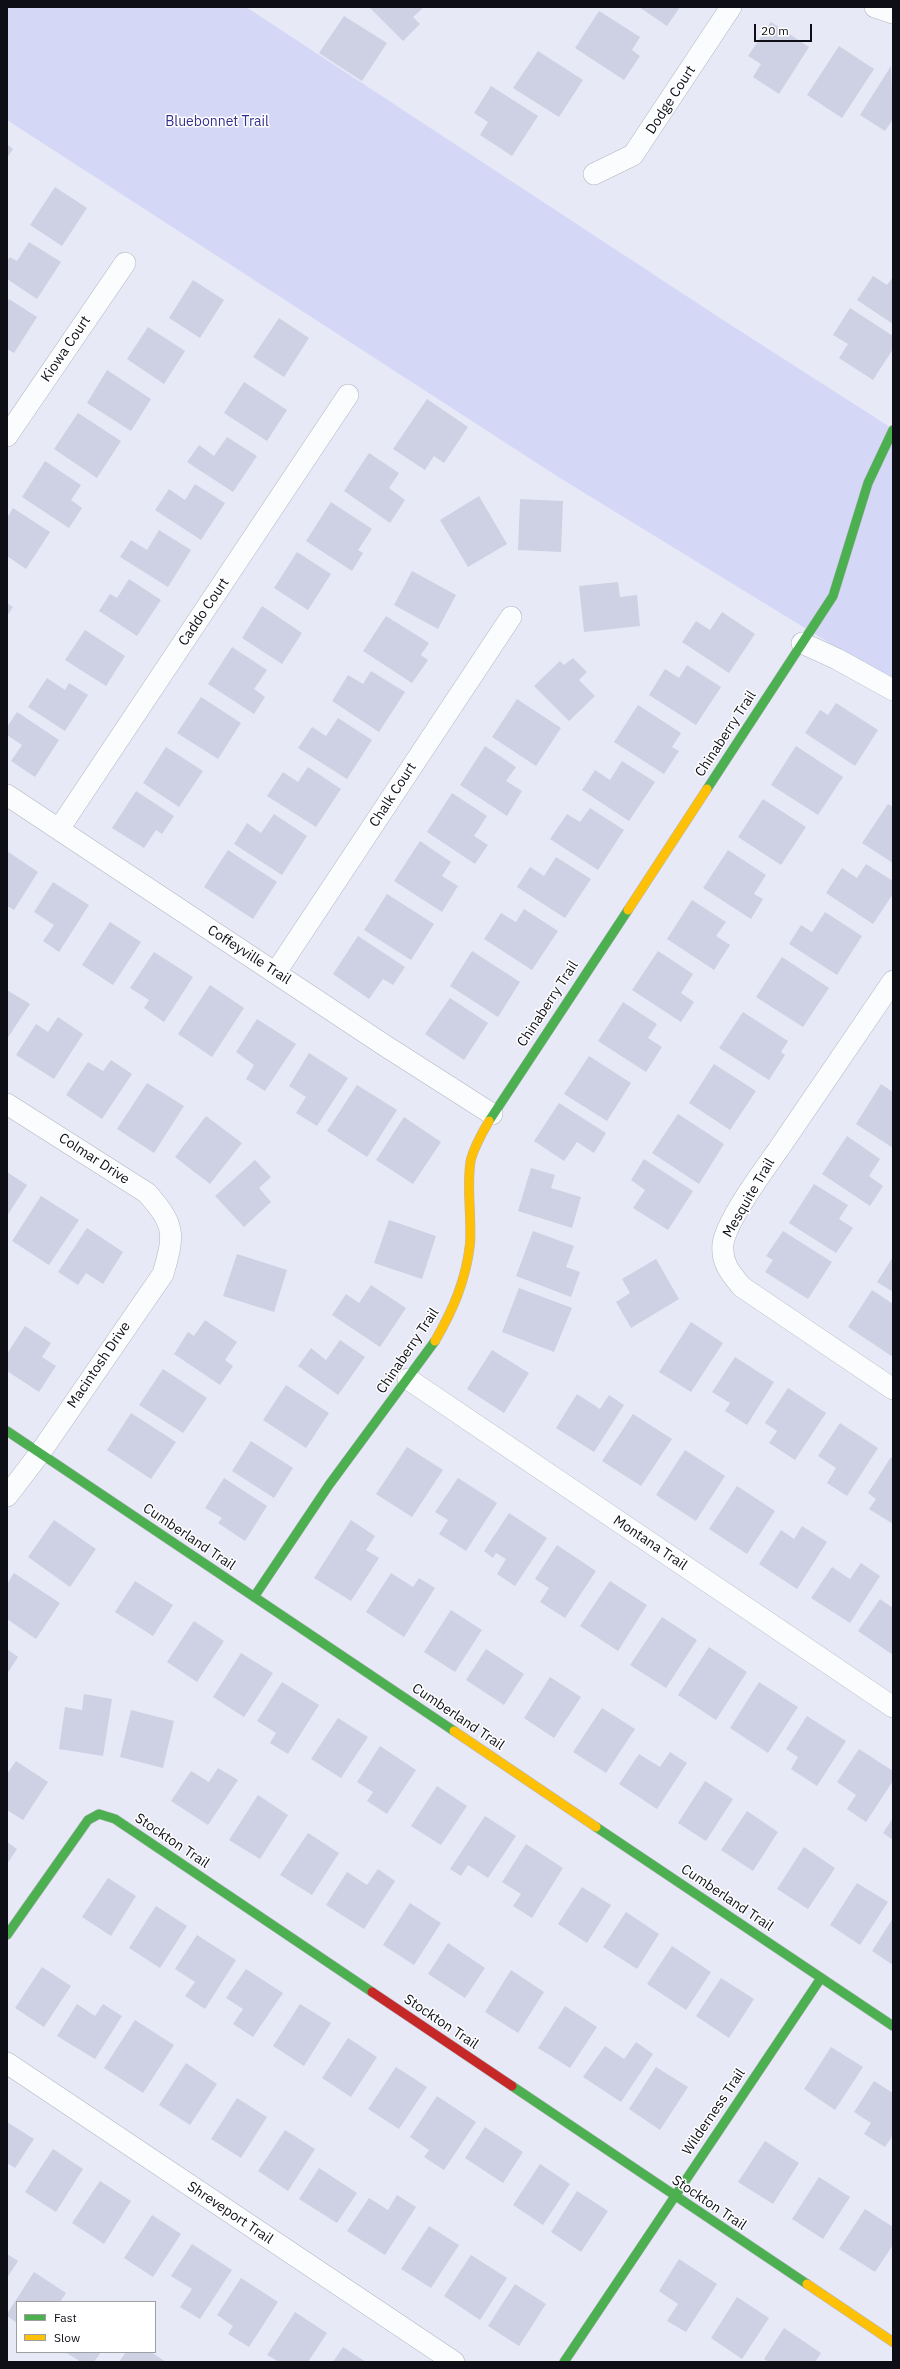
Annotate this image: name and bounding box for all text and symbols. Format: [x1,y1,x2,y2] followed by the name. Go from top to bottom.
[756,16,814,42] scale bar
[761,23,789,38] text: 20 m
[643,63,699,137] street label: Dodge Court
[165,114,269,130] park label: Bluebonnet Trail
[38,313,94,385] street label: Kiowa Court
[175,575,233,649] street label: Caddo Court
[692,688,760,780] street label: Chinaberry Trail
[366,760,420,830] street label: Chalk Court
[204,922,294,988] street label: Coffeyville Trail
[514,958,582,1050] street label: Chinaberry Trail
[55,1130,133,1188] street label: Colmar Drive
[720,1155,778,1241] street label: Mesquite Trail
[373,1305,443,1397] street label: Chinaberry Trail
[64,1319,134,1411] street label: Macintosh Drive
[140,1500,238,1574] street label: Cumberland Trail
[610,1512,690,1574] street label: Montana Trail
[409,1680,507,1754] street label: Cumberland Trail
[132,1810,212,1872] street label: Stockton Trail
[678,1861,776,1935] street label: Cumberland Trail
[401,1991,481,2053] street label: Stockton Trail
[679,2066,749,2158] street label: Wilderness Trail
[669,2172,749,2234] street label: Stockton Trail
[184,2178,276,2248] street label: Shreveport Trail
[16,2301,156,2353] legend
[54,2310,77,2325] text: Fast
[54,2330,80,2345] text: Slow

